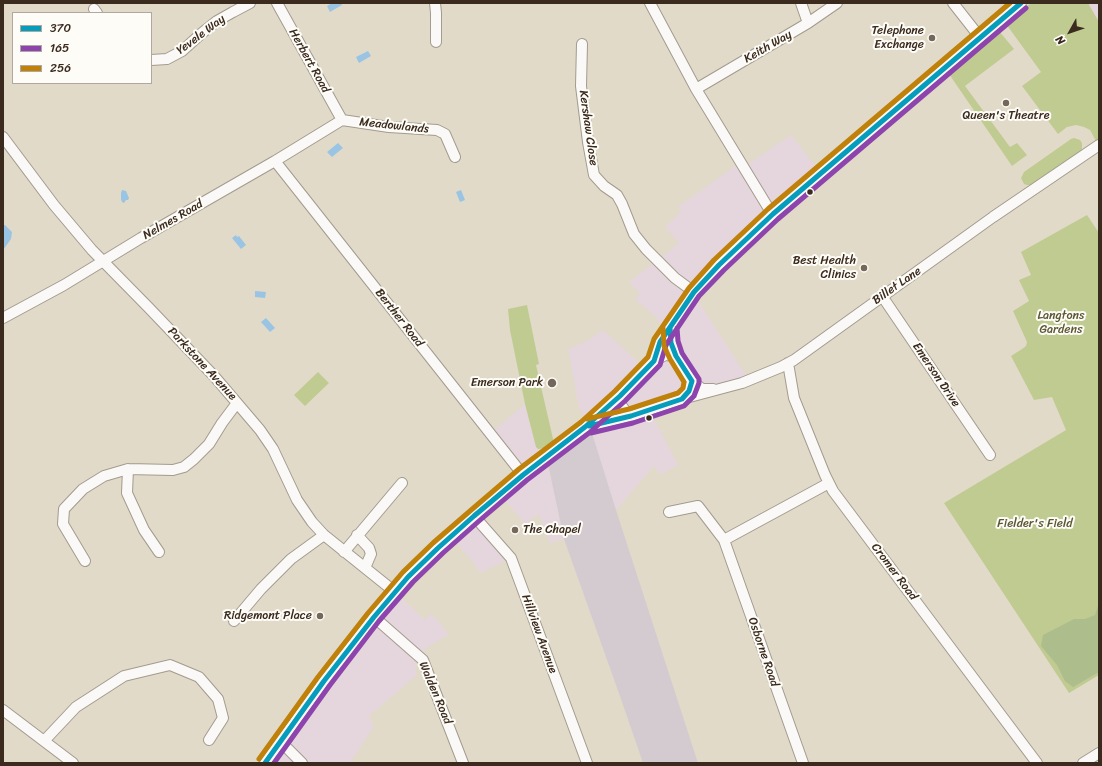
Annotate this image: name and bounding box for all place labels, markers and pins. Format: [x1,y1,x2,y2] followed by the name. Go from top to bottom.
[871,24,924,52] place label: Telephone Exchange
[927,33,937,43] marker: Telephone Exchange
[1001,98,1011,108] marker: Queen's Theatre
[963,109,1049,123] place label: Queen's Theatre
[805,187,815,197] unlabelled marker
[793,254,856,282] place label: Best Health Clinics
[859,263,869,273] marker: Best Health Clinics
[471,376,543,390] place label: Emerson Park
[546,377,558,389] marker: Emerson Park
[644,413,654,423] unlabelled marker
[523,523,581,537] place label: The Chapel
[510,525,520,535] marker: The Chapel
[224,609,312,623] place label: Ridgemont Place
[315,611,325,621] marker: Ridgemont Place

